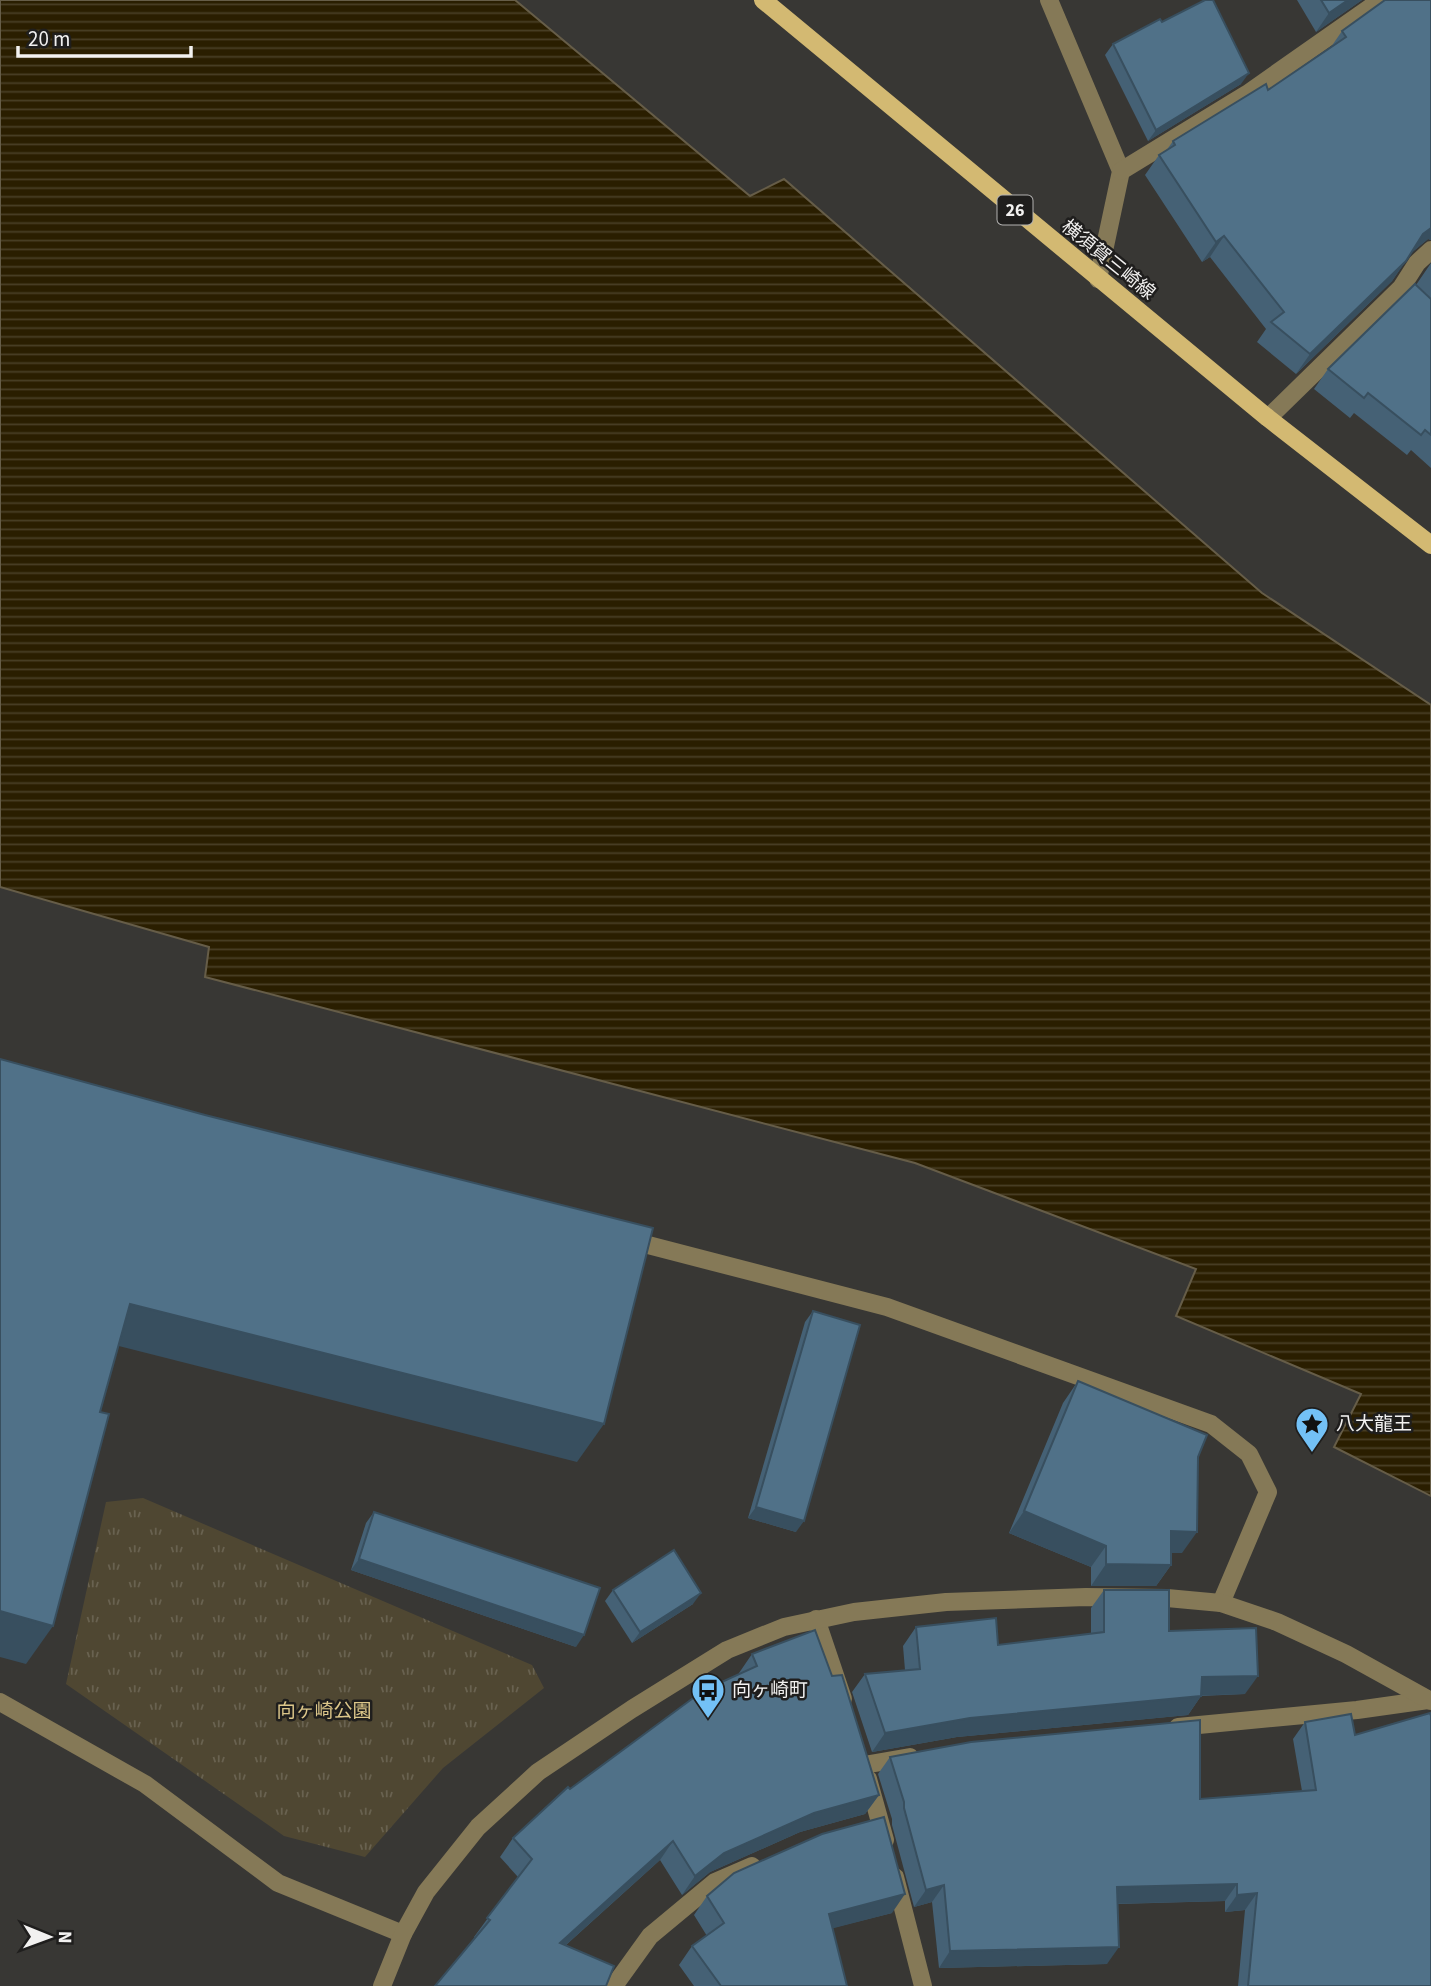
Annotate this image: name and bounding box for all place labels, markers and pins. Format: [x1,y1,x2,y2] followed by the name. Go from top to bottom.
[1293,1405,1331,1454] place icon: 八大龍王
[1336,1411,1412,1438] place label: 八大龍王
[689,1671,727,1720] bus stop icon: 向ヶ崎町
[732,1677,808,1704] place label: 向ヶ崎町

